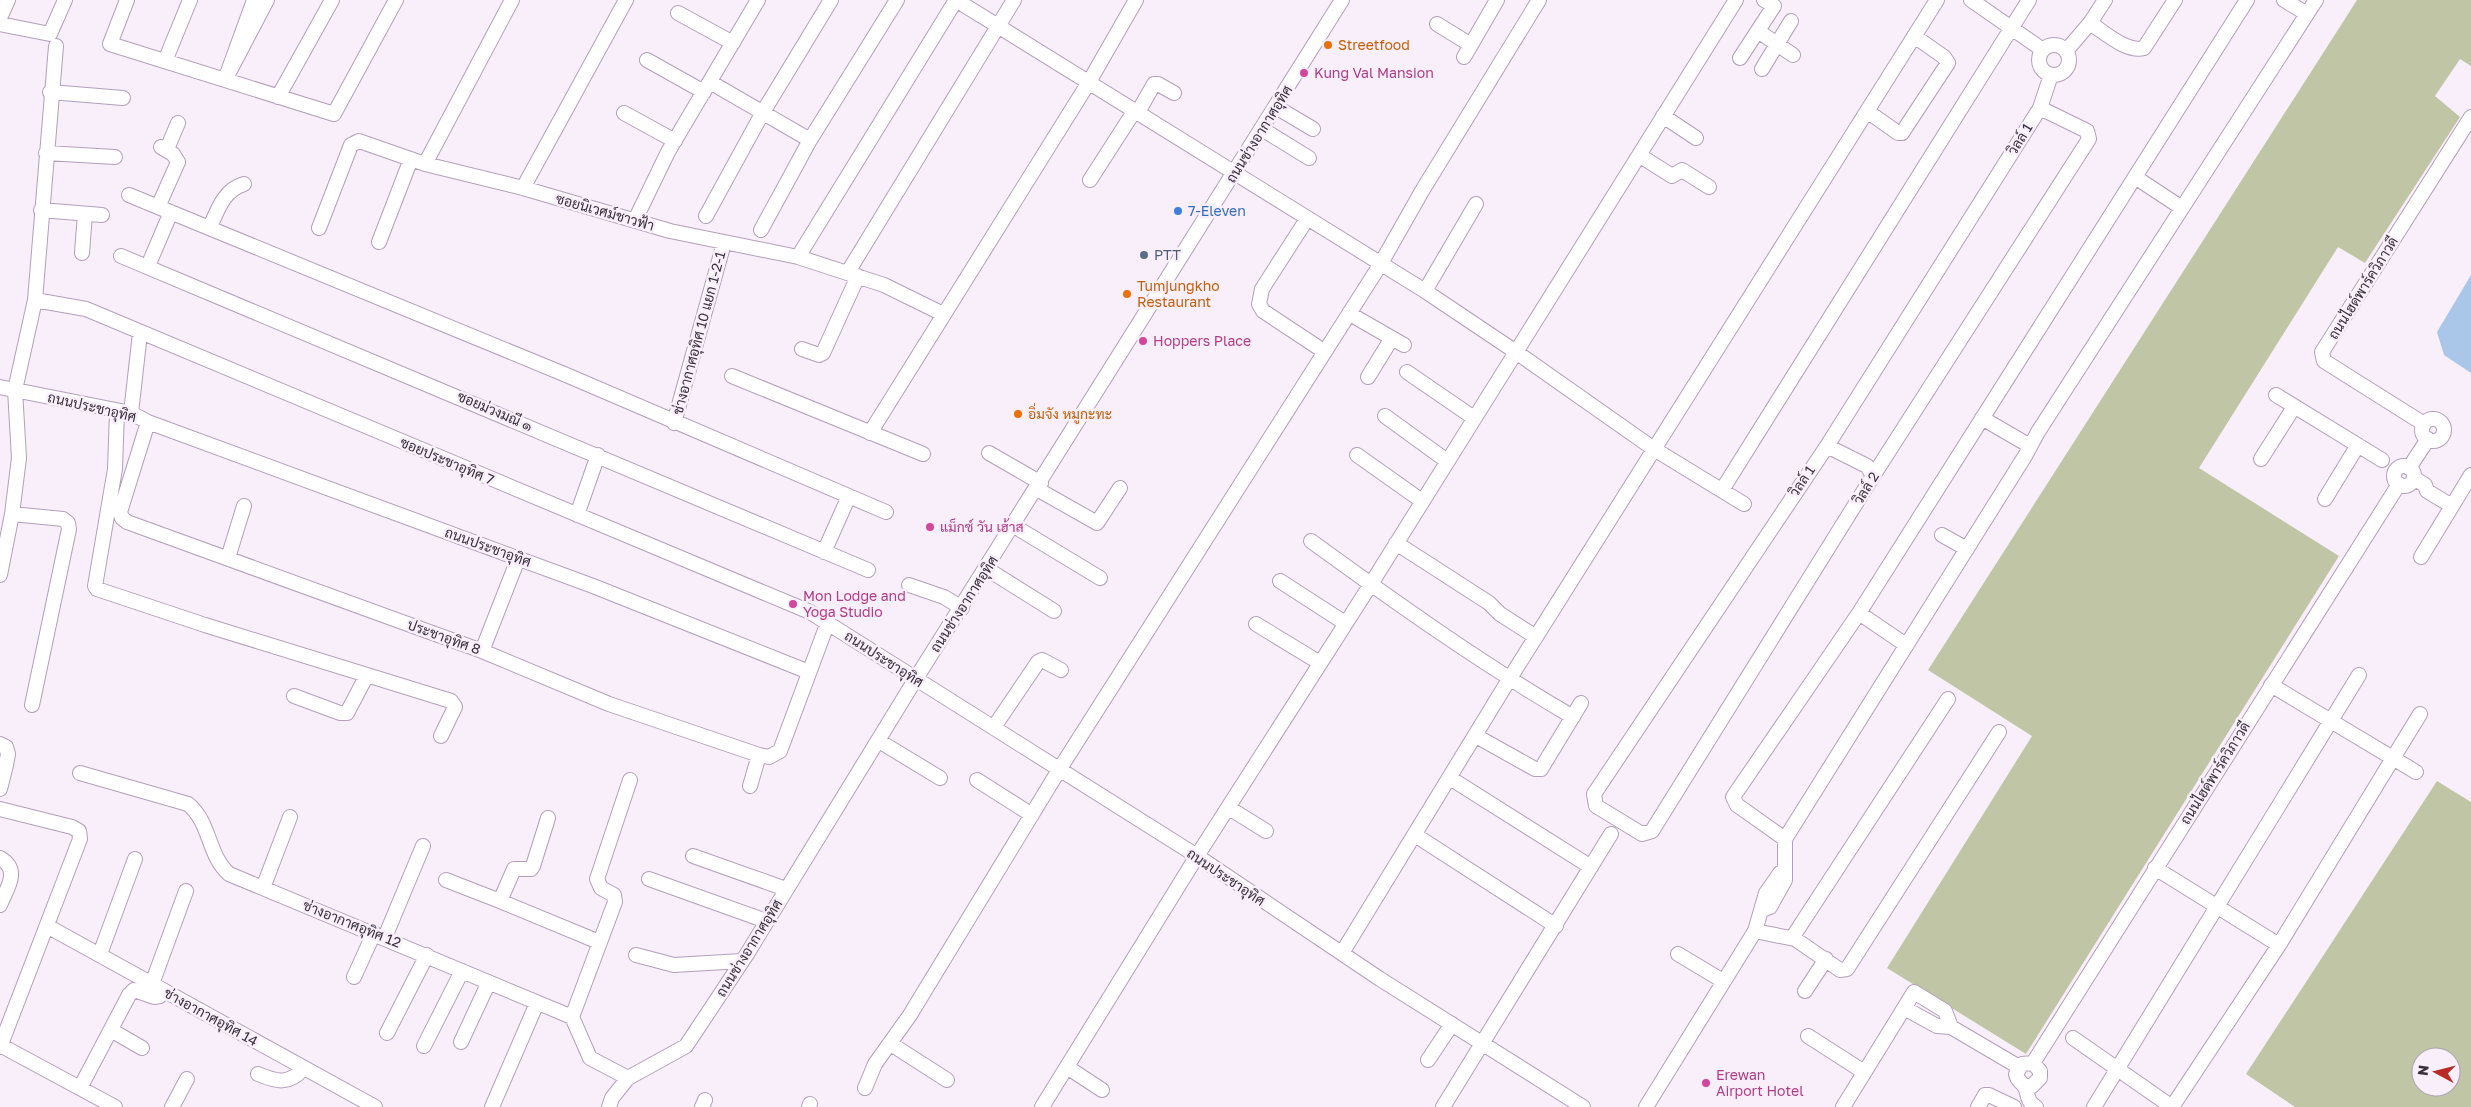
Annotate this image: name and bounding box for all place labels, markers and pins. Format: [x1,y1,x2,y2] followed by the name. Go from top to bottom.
[1338,36,1410,53] place label: Streetfood
[1322,39,1334,51] marker: Streetfood
[1314,64,1434,81] place label: Kung Val Mansion
[1298,67,1310,79] marker: Kung Val Mansion
[1188,202,1246,219] place label: 7-Eleven
[1172,205,1184,217] marker: 7-Eleven
[1154,246,1181,263] place label: PTT
[1138,249,1150,261] marker: PTT
[1137,277,1220,310] place label: Tumjungkho Restaurant
[1121,288,1133,300] marker: Tumjungkho Restaurant
[1153,332,1251,349] place label: Hoppers Place
[1137,335,1149,347] marker: Hoppers Place
[1028,403,1112,424] place label: อิ่มจัง หมูกะทะ
[1012,408,1024,420] marker: อิ่มจัง หมูกะทะ
[940,518,1024,535] place label: แม็กซ์ วัน เฮ้าส
[924,521,936,533] marker: แม็กซ์ วัน เฮ้าส
[803,587,906,620] place label: Mon Lodge and Yoga Studio
[787,598,799,610] marker: Mon Lodge and Yoga Studio
[1716,1066,1804,1099] place label: Erewan Airport Hotel
[1700,1077,1712,1089] marker: Erewan Airport Hotel

